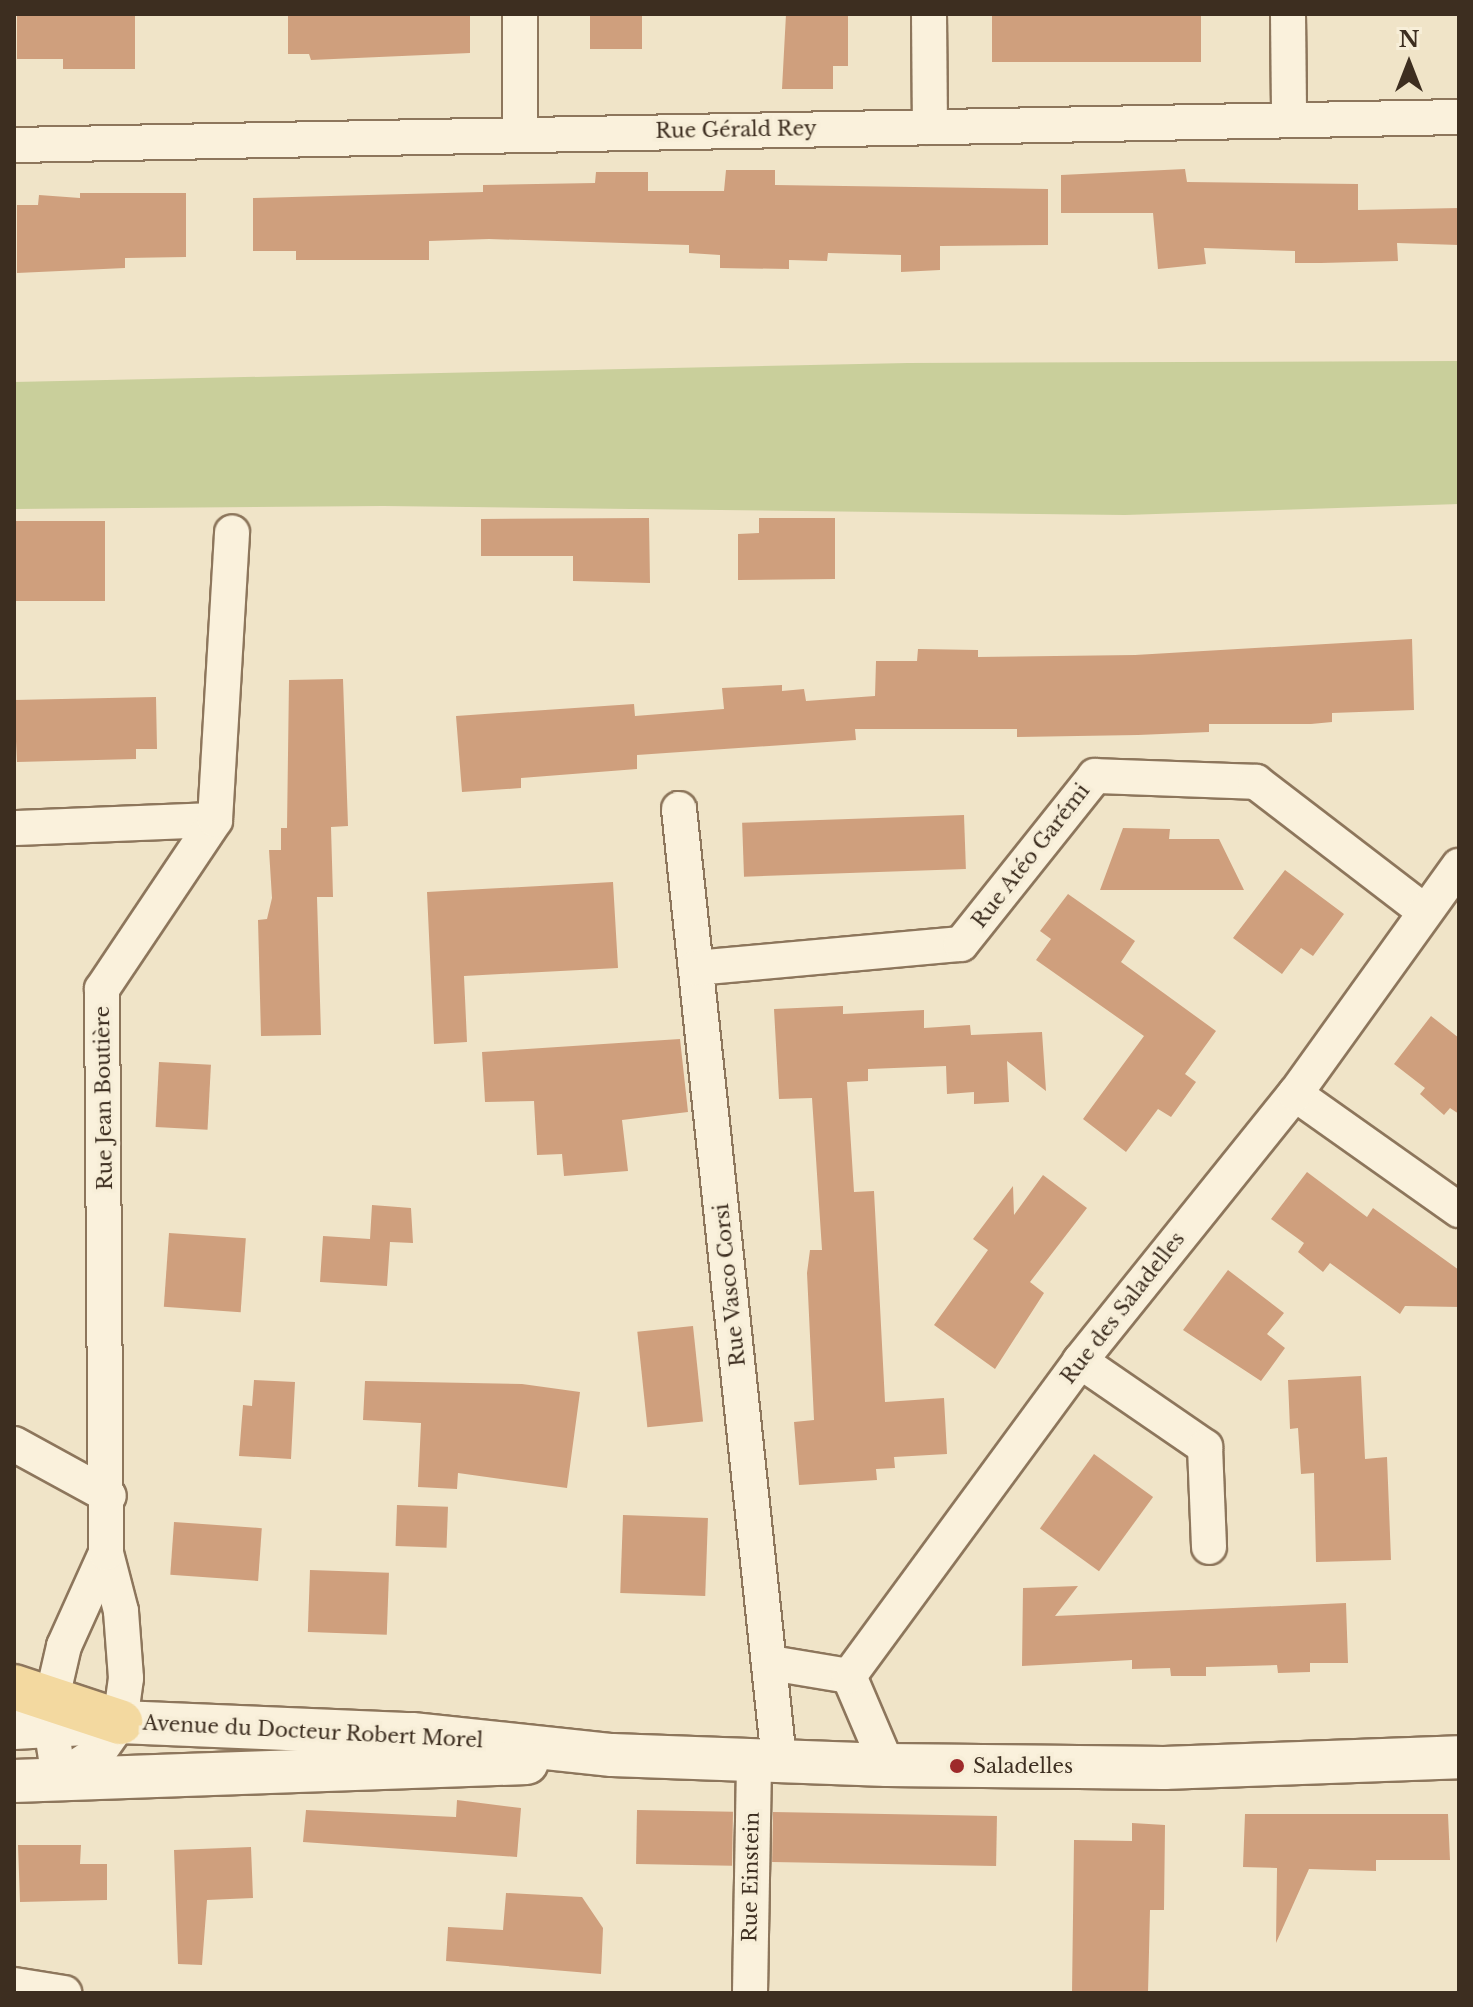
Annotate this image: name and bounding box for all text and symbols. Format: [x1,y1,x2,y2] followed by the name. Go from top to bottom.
[1369,24,1449,104] north arrow
[1399,26,1419,53] text: N
[655,117,817,143] street label: Rue Gérald Rey
[967,779,1095,933] street label: Rue Atéo Garémi
[90,1006,118,1190] street label: Rue Jean Boutière
[709,1202,751,1368] street label: Rue Vasco Corsi
[1056,1227,1190,1389] street label: Rue des Saladelles
[142,1711,484,1753] street label: Avenue du Docteur Robert Morel
[973,1754,1073,1778] place label: Saladelles
[948,1757,966,1775] marker: Saladelles
[738,1812,764,1942] street label: Rue Einstein

